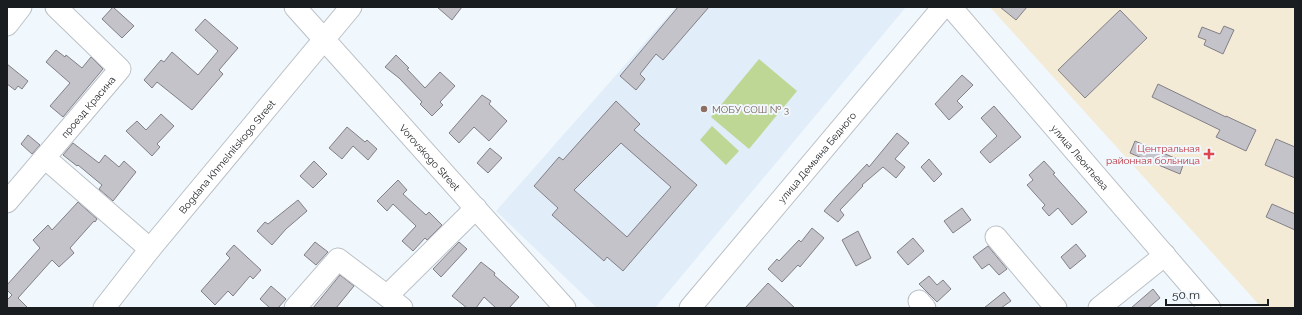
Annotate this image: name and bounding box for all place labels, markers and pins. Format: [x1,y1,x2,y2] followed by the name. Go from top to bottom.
[699,104,709,114] marker: МОБУ СОШ № 3
[712,104,789,115] place label: МОБУ СОШ № 3
[1106,143,1200,166] place label: Центральная районная больница
[1203,148,1215,160] marker: Центральная районная больница

